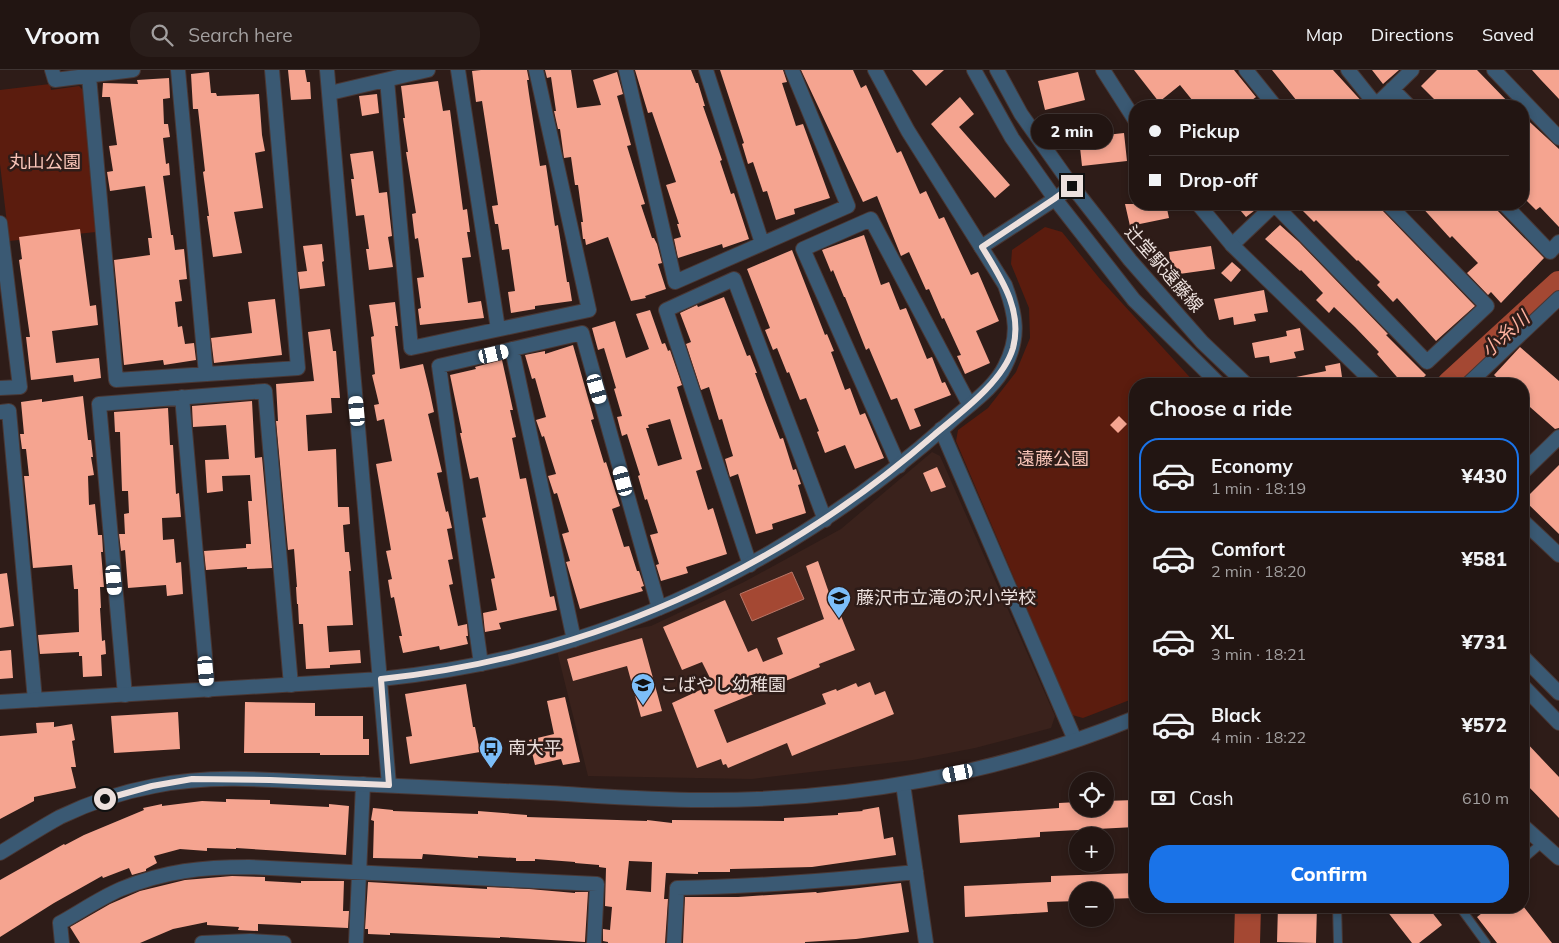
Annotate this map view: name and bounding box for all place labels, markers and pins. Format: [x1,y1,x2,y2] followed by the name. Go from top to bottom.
[826,585,852,619] school or university icon: 藤沢市立滝の沢小学校
[856,586,1036,609] place label: 藤沢市立滝の沢小学校
[630,672,656,706] school or university icon: こばやし幼稚園
[660,673,786,696] place label: こばやし幼稚園
[478,735,504,769] bus stop icon: 南大平
[508,736,562,759] place label: 南大平

